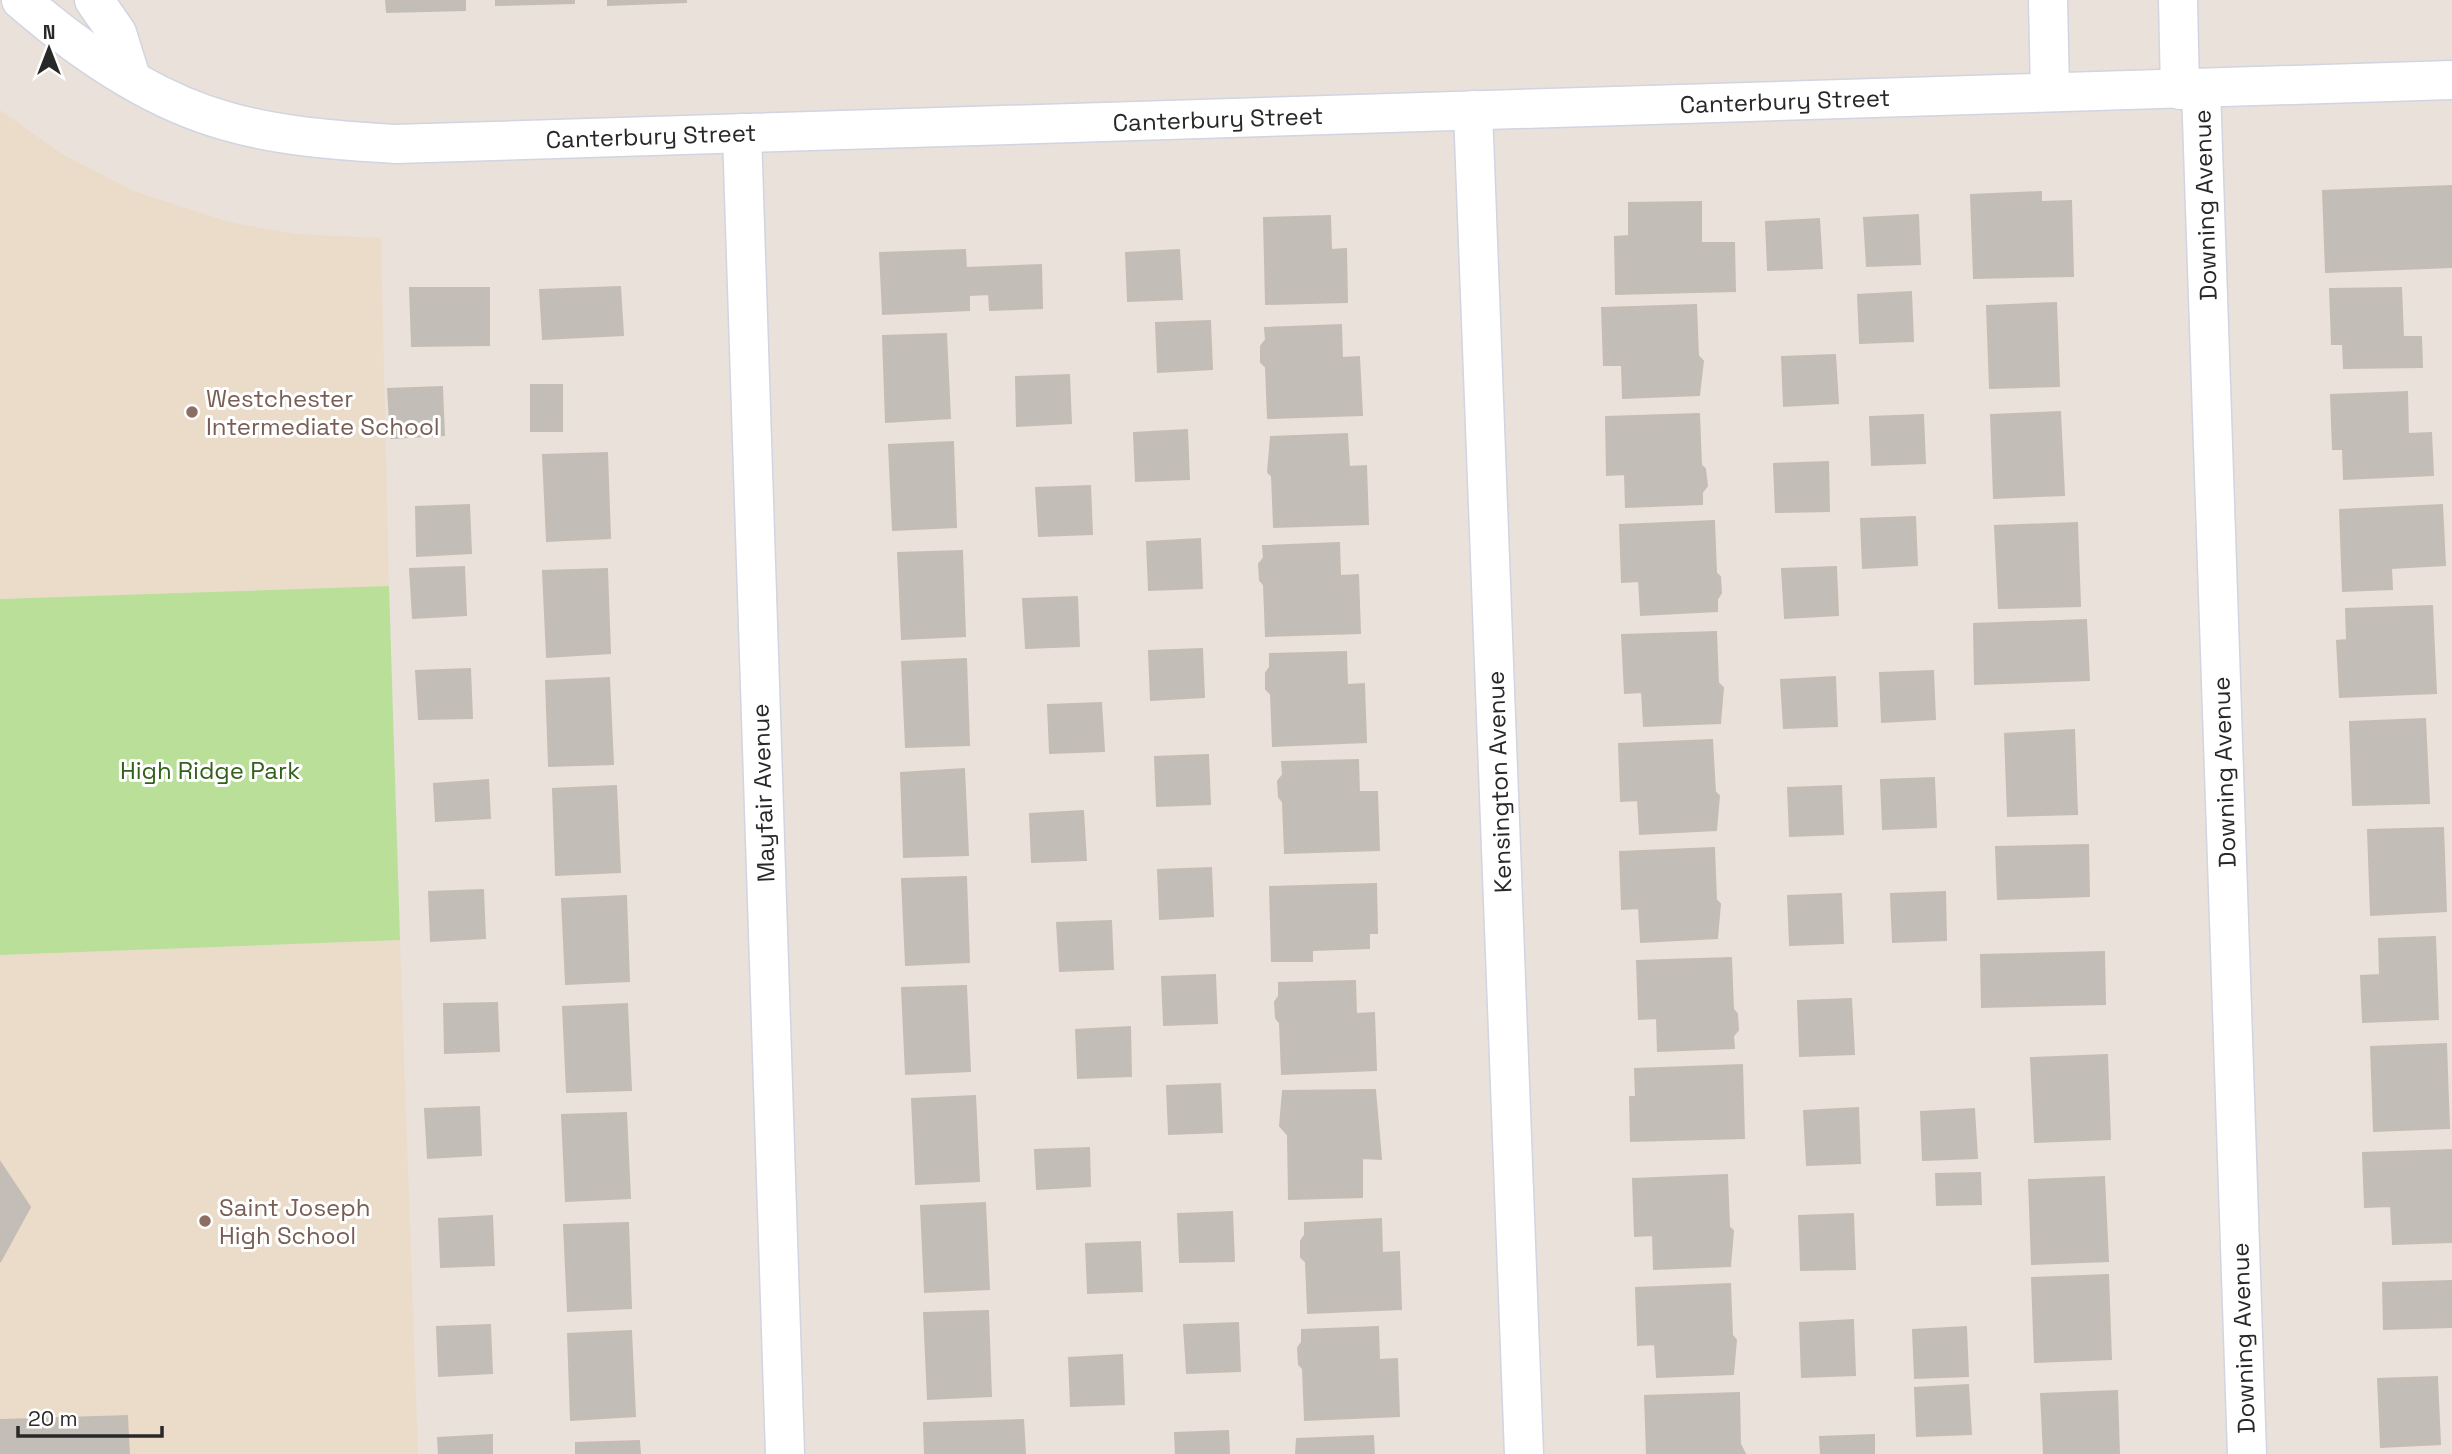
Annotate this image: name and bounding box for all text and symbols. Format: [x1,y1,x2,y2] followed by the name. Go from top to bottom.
[14,14,84,84] north arrow
[43,20,55,45] text: N
[1679,82,1891,120] street label: Canterbury Street
[1112,100,1324,138] street label: Canterbury Street
[2186,109,2224,301] street label: Downing Avenue
[545,117,757,155] street label: Canterbury Street
[206,383,440,442] place label: Westchester Intermediate School
[184,404,200,420] marker: Westchester Intermediate School
[1480,670,1518,894] street label: Kensington Avenue
[2205,676,2243,868] street label: Downing Avenue
[744,703,782,883] street label: Mayfair Avenue
[120,755,300,786] park label: High Ridge Park
[219,1192,370,1251] place label: Saint Joseph High School
[197,1213,213,1229] marker: Saint Joseph High School
[2224,1242,2262,1434] street label: Downing Avenue
[18,1394,161,1438] scale bar
[28,1405,78,1432] text: 20 m

